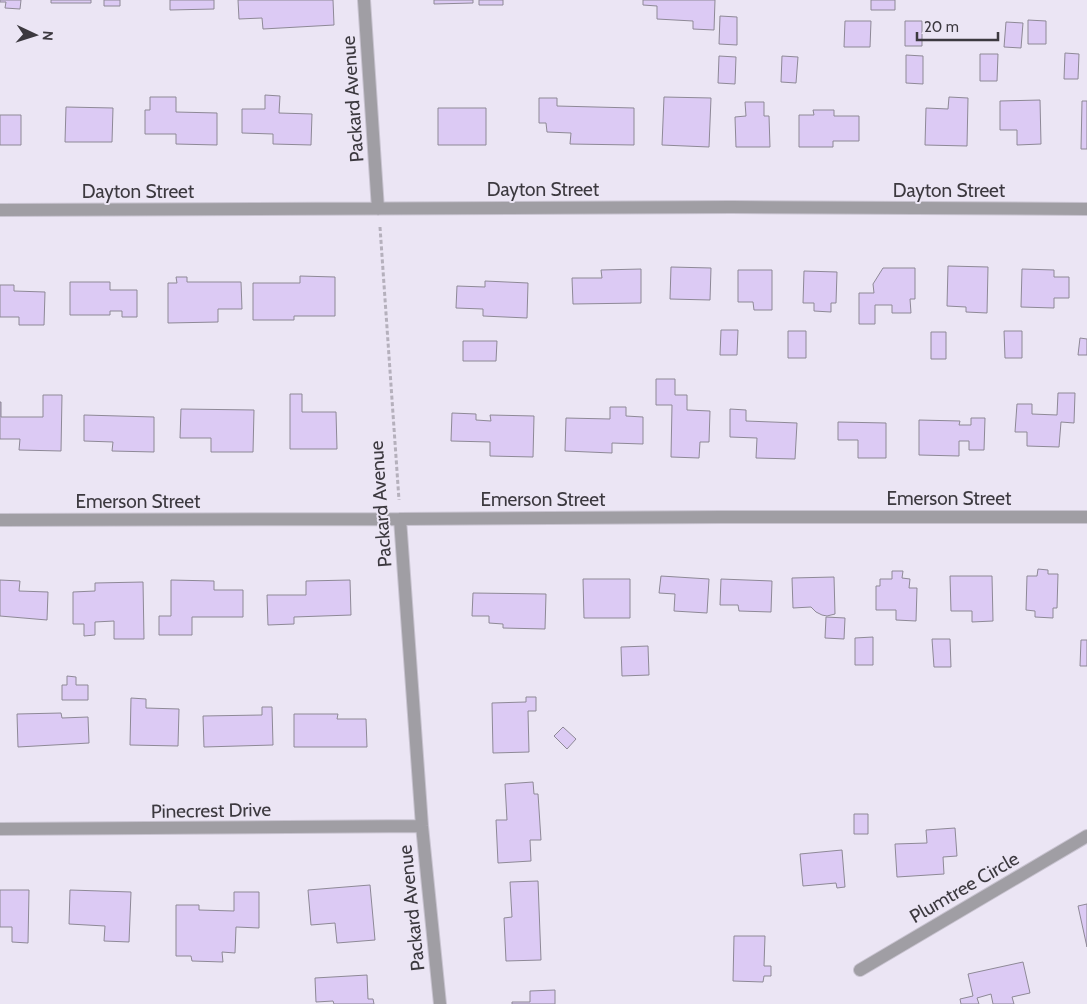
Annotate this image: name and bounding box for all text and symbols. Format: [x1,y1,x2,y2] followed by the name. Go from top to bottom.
[10,10,60,60] north arrow
[917,10,998,42] scale bar
[924,18,959,36] text: 20 m
[39,30,57,41] text: N
[337,35,368,163] street label: Packard Avenue
[487,178,600,201] street label: Dayton Street
[893,179,1006,202] street label: Dayton Street
[82,180,195,203] street label: Dayton Street
[365,440,396,568] street label: Packard Avenue
[887,487,1012,510] street label: Emerson Street
[481,488,606,511] street label: Emerson Street
[76,490,201,513] street label: Emerson Street
[151,798,272,823] street label: Pinecrest Drive
[393,843,430,972] street label: Packard Avenue
[905,847,1023,928] street label: Plumtree Circle

